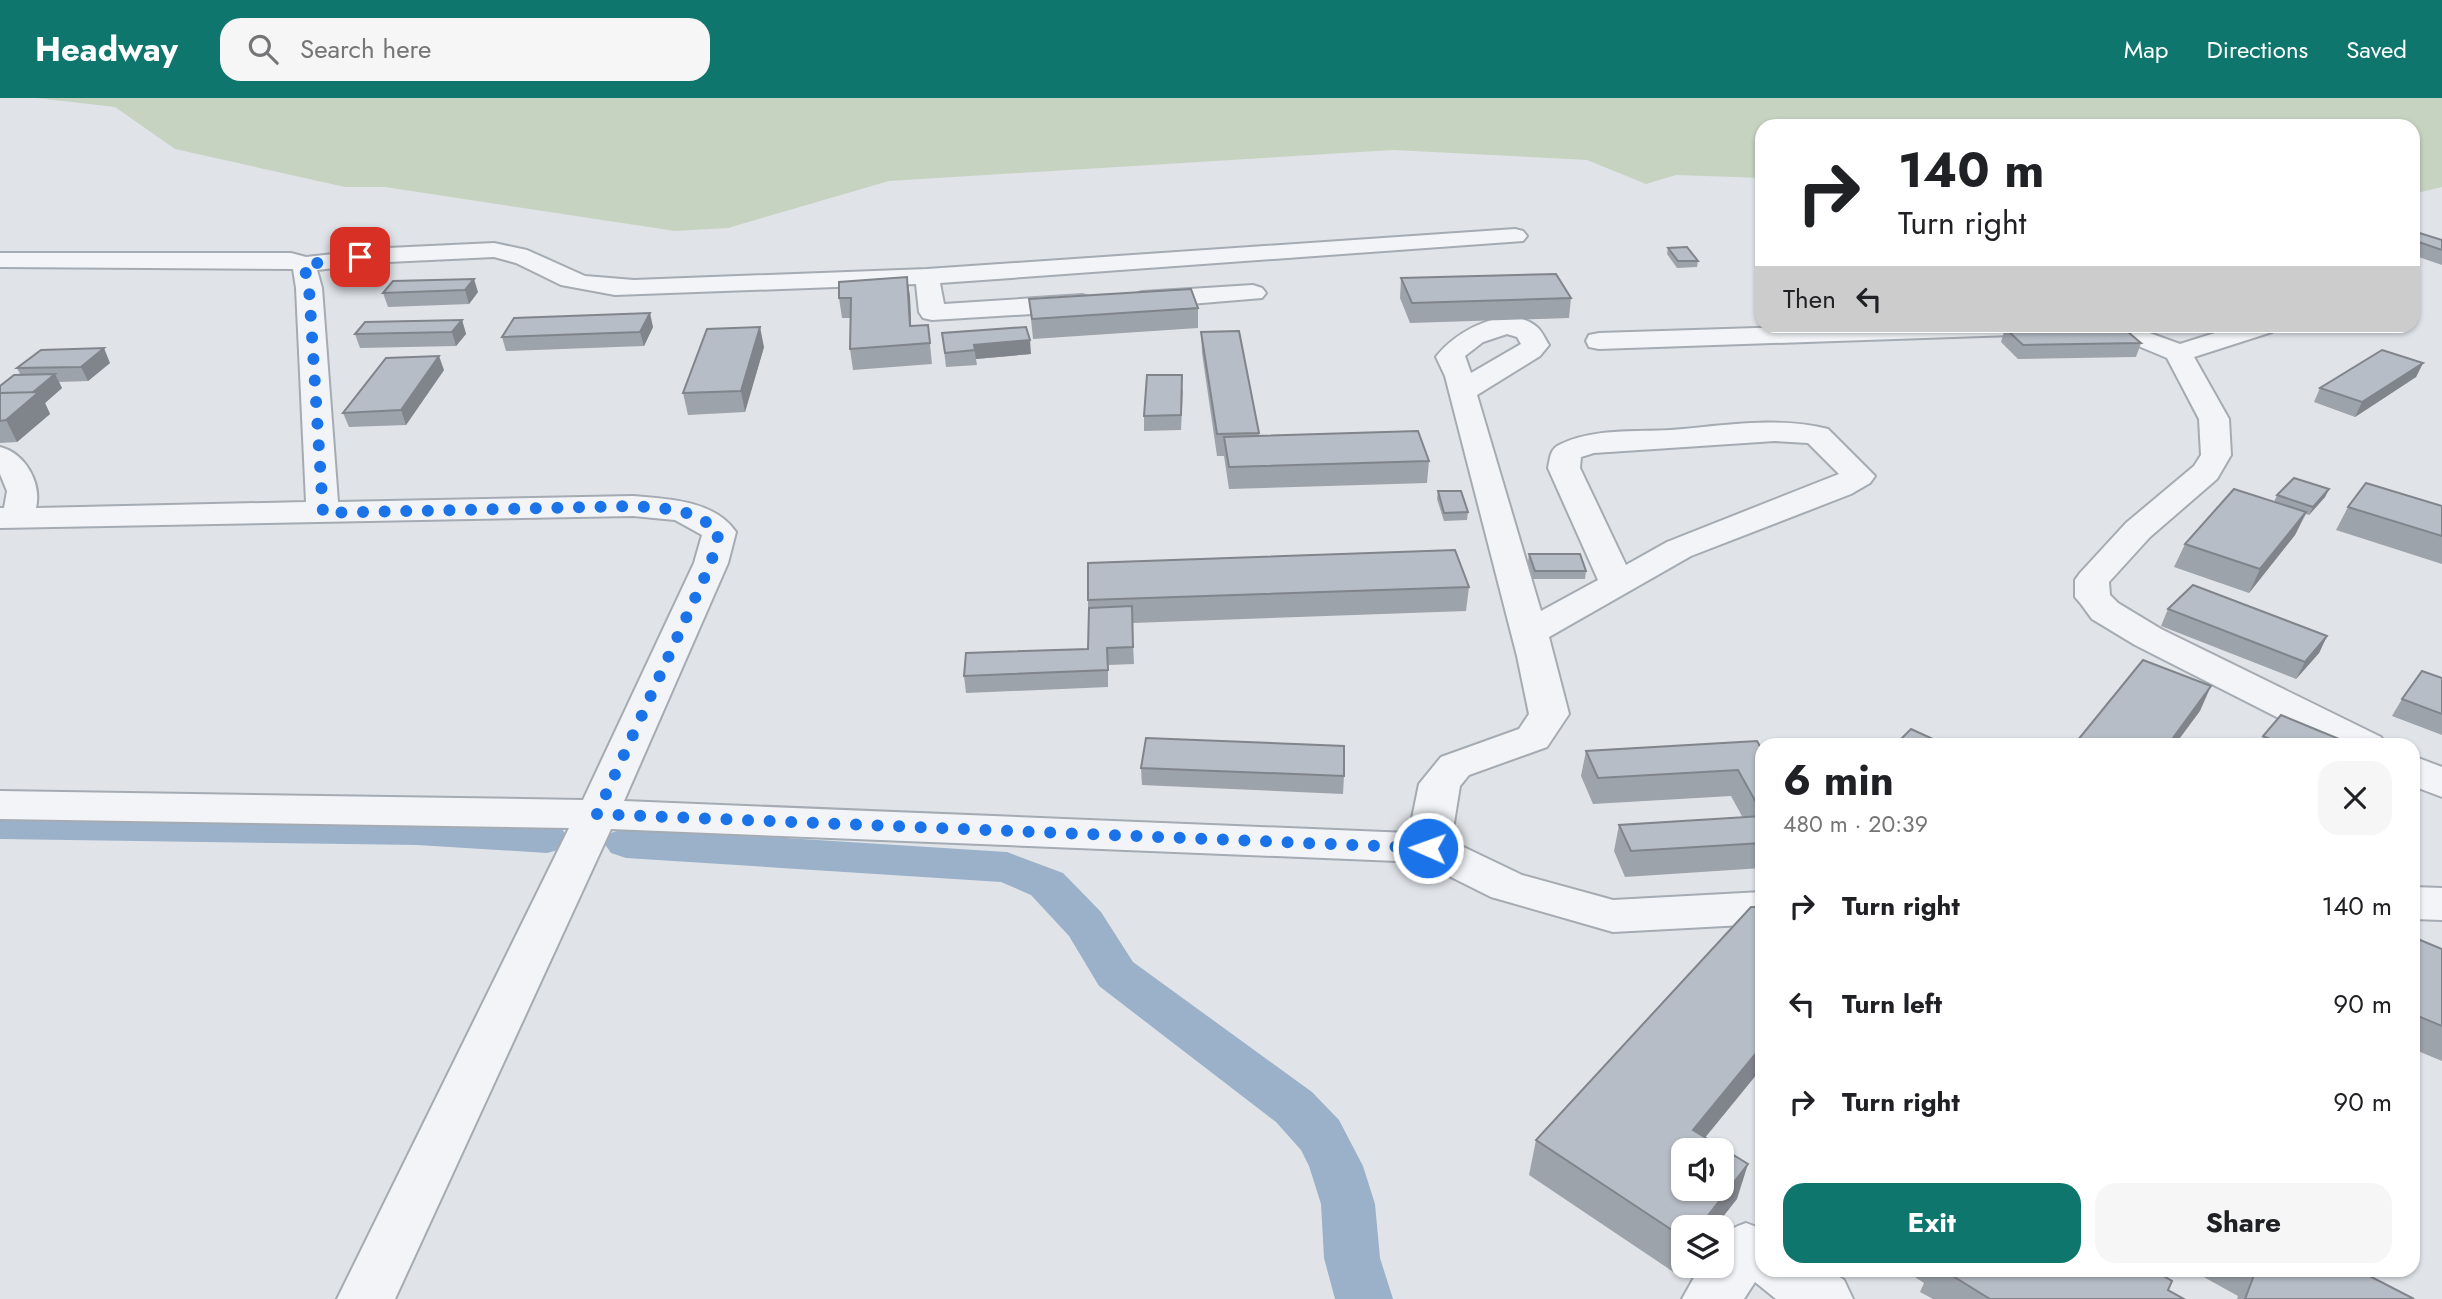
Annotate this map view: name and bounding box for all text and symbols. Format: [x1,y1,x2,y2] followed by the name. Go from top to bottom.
[220,18,710,81] search box
[35,26,178,73] text: Headway
[244,30,282,68] icon: search
[300,30,431,68] text: Search here
[2124,32,2169,67] text: Map
[2207,32,2308,67] text: Directions
[2346,32,2407,67] text: Saved
[1898,135,2044,205] text: 140 m
[1783,147,1874,238] icon: right
[1898,200,2027,246] text: Turn right
[330,227,390,287] pin
[341,238,379,276] icon: arrive
[1783,280,1836,318] text: Then
[1850,280,1888,318] icon: left
[1783,750,1894,811] text: 6 min
[2318,761,2392,835] button: close
[1783,807,1928,841] text: 480 m · 20:39
[1391,811,1465,885] position arrow
[1783,887,1821,925] icon: right
[1842,887,1960,925] text: Turn right
[2321,887,2392,925] text: 140 m
[1783,985,1821,1023] icon: left
[1842,985,1942,1023] text: Turn left
[2333,985,2392,1023] text: 90 m
[1783,1083,1821,1121] icon: right
[1842,1083,1960,1121] text: Turn right
[2333,1083,2392,1121] text: 90 m
[1671,1138,1734,1278] map controls
[1671,1138,1734,1201] button: sound
[1783,1183,2081,1263] button: Exit
[2095,1183,2392,1263] button: Share
[1671,1215,1734,1278] button: layers

